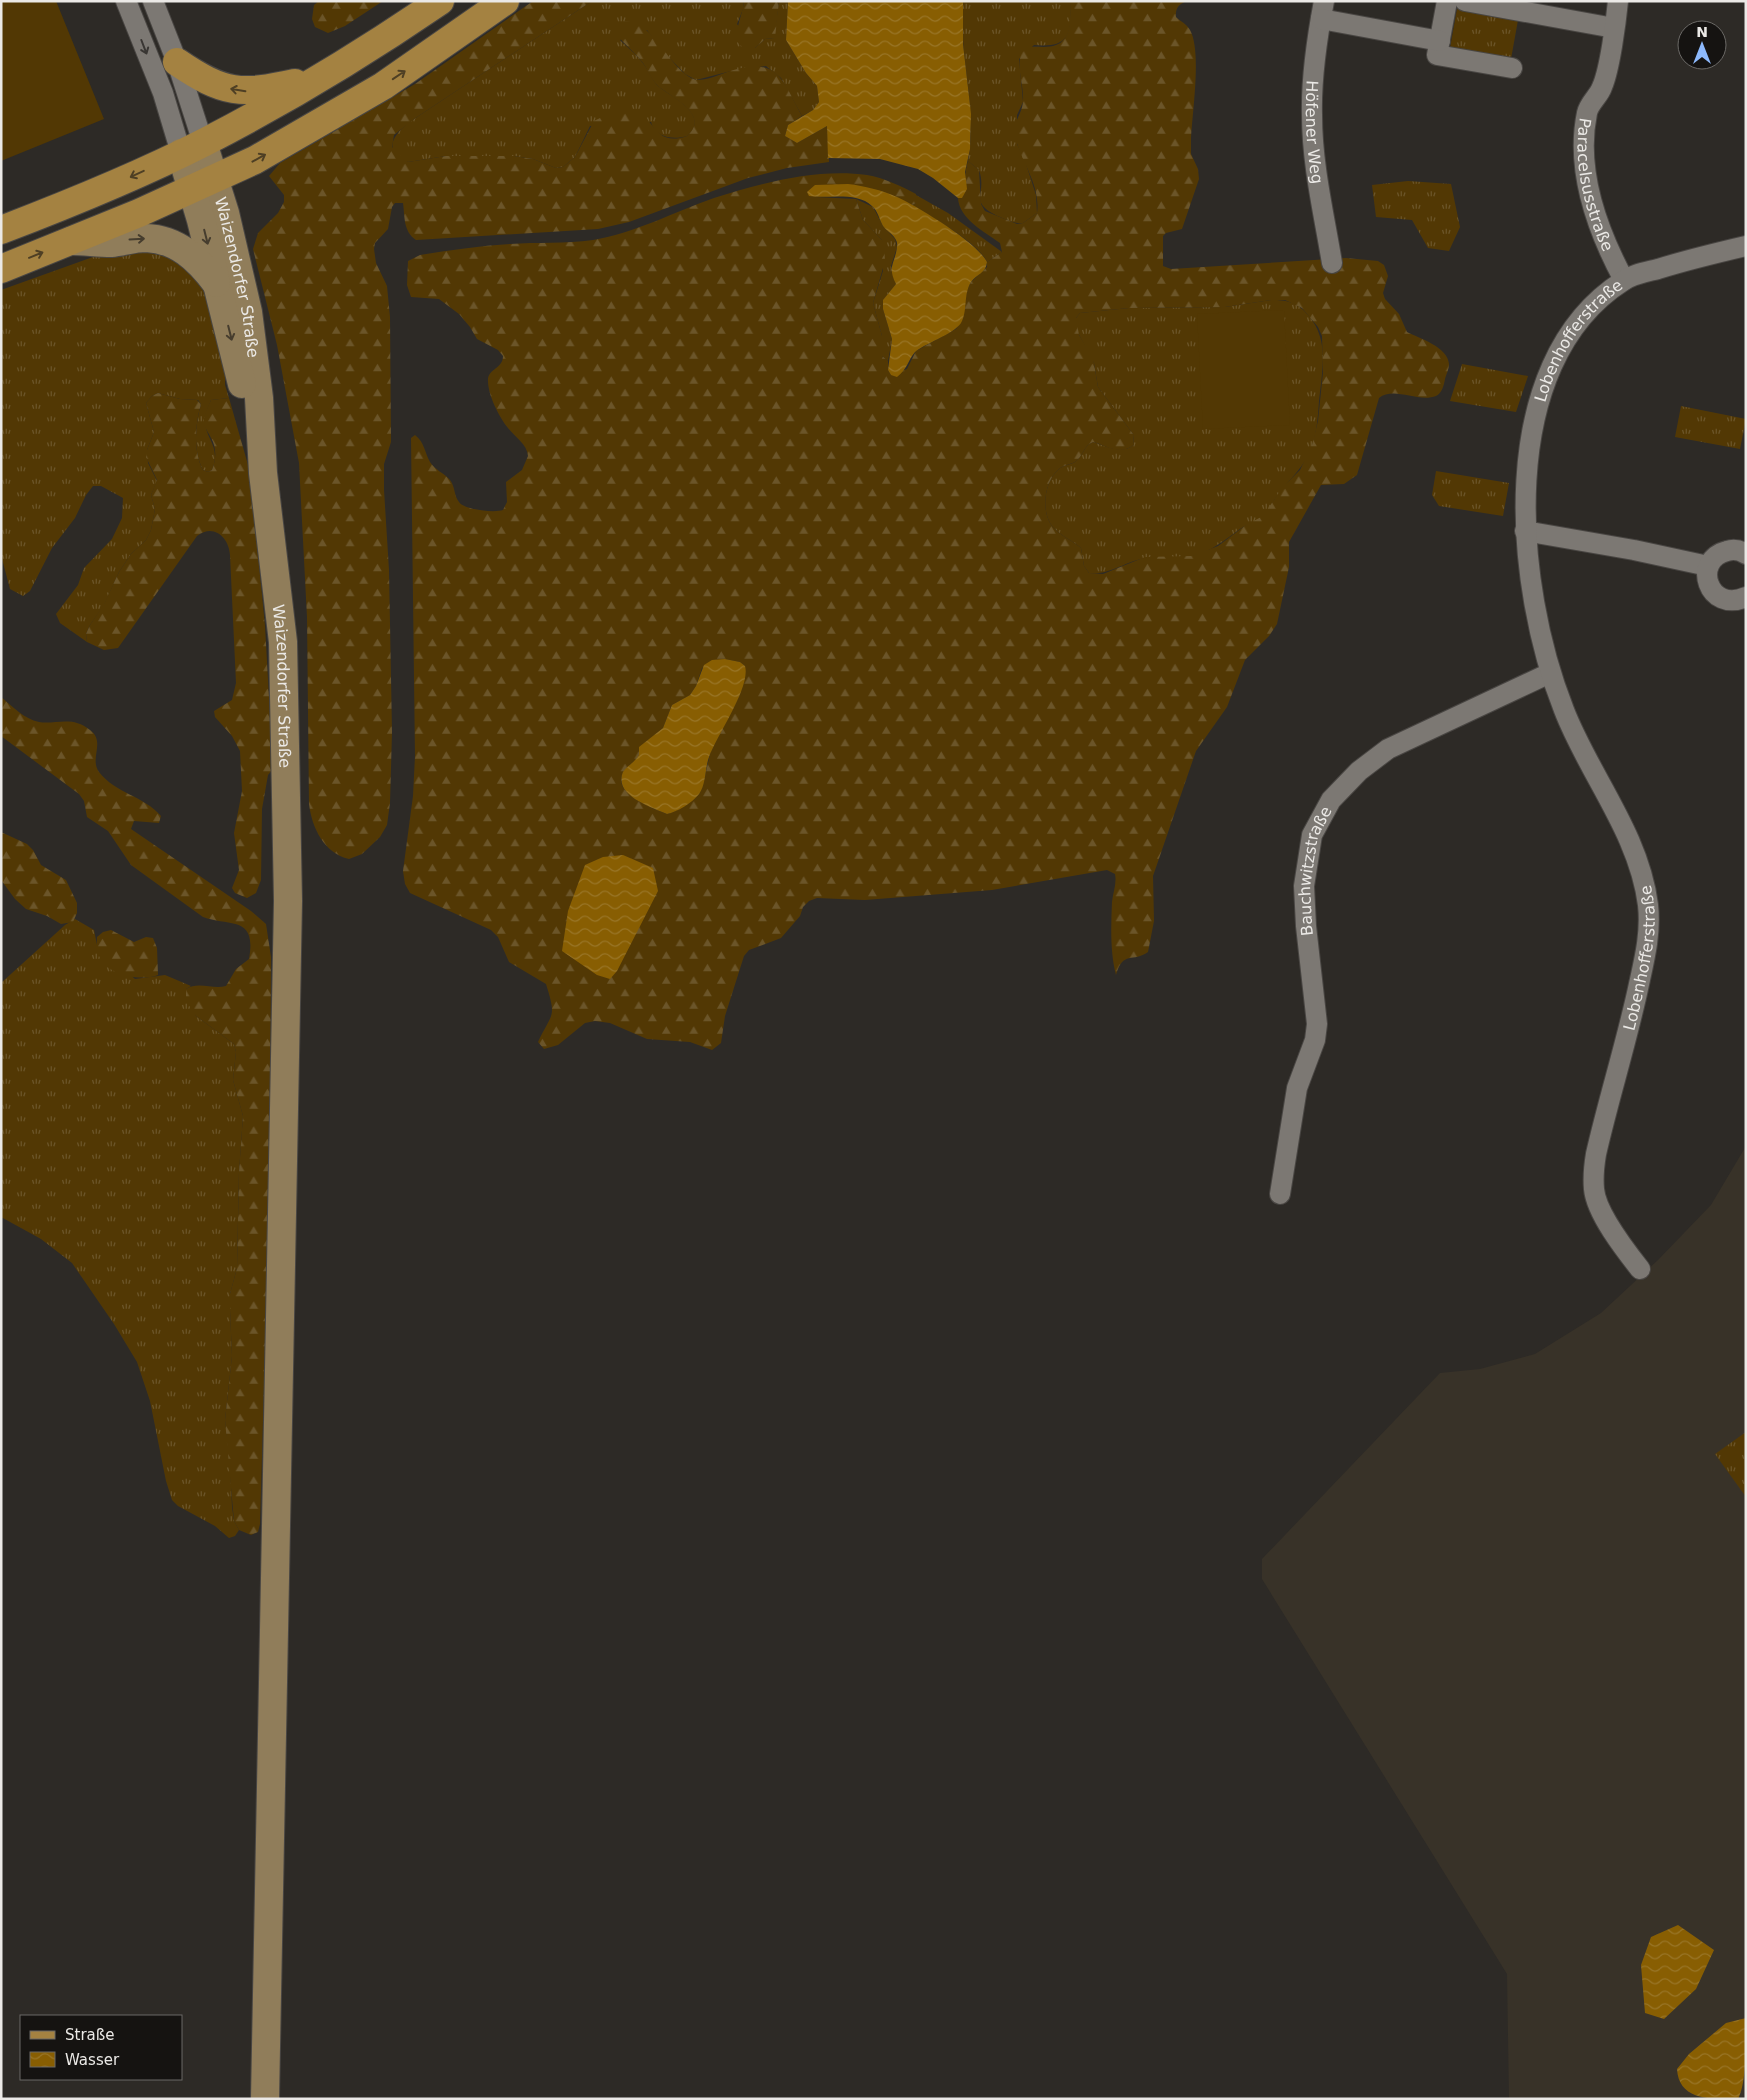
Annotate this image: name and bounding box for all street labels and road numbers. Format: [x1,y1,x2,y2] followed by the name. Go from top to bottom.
[1302,80,1327,185] street label: Höfener Weg
[1574,117,1617,254] street label: Paracelsusstraße
[211,195,263,359] street label: Waizendorfer Straße
[1531,275,1626,404] street label: Lobenhofferstraße
[269,603,294,768] street label: Waizendorfer Straße
[1295,803,1336,937] street label: Bauchwitzstraße
[1619,883,1659,1032] street label: Lobenhofferstraße

